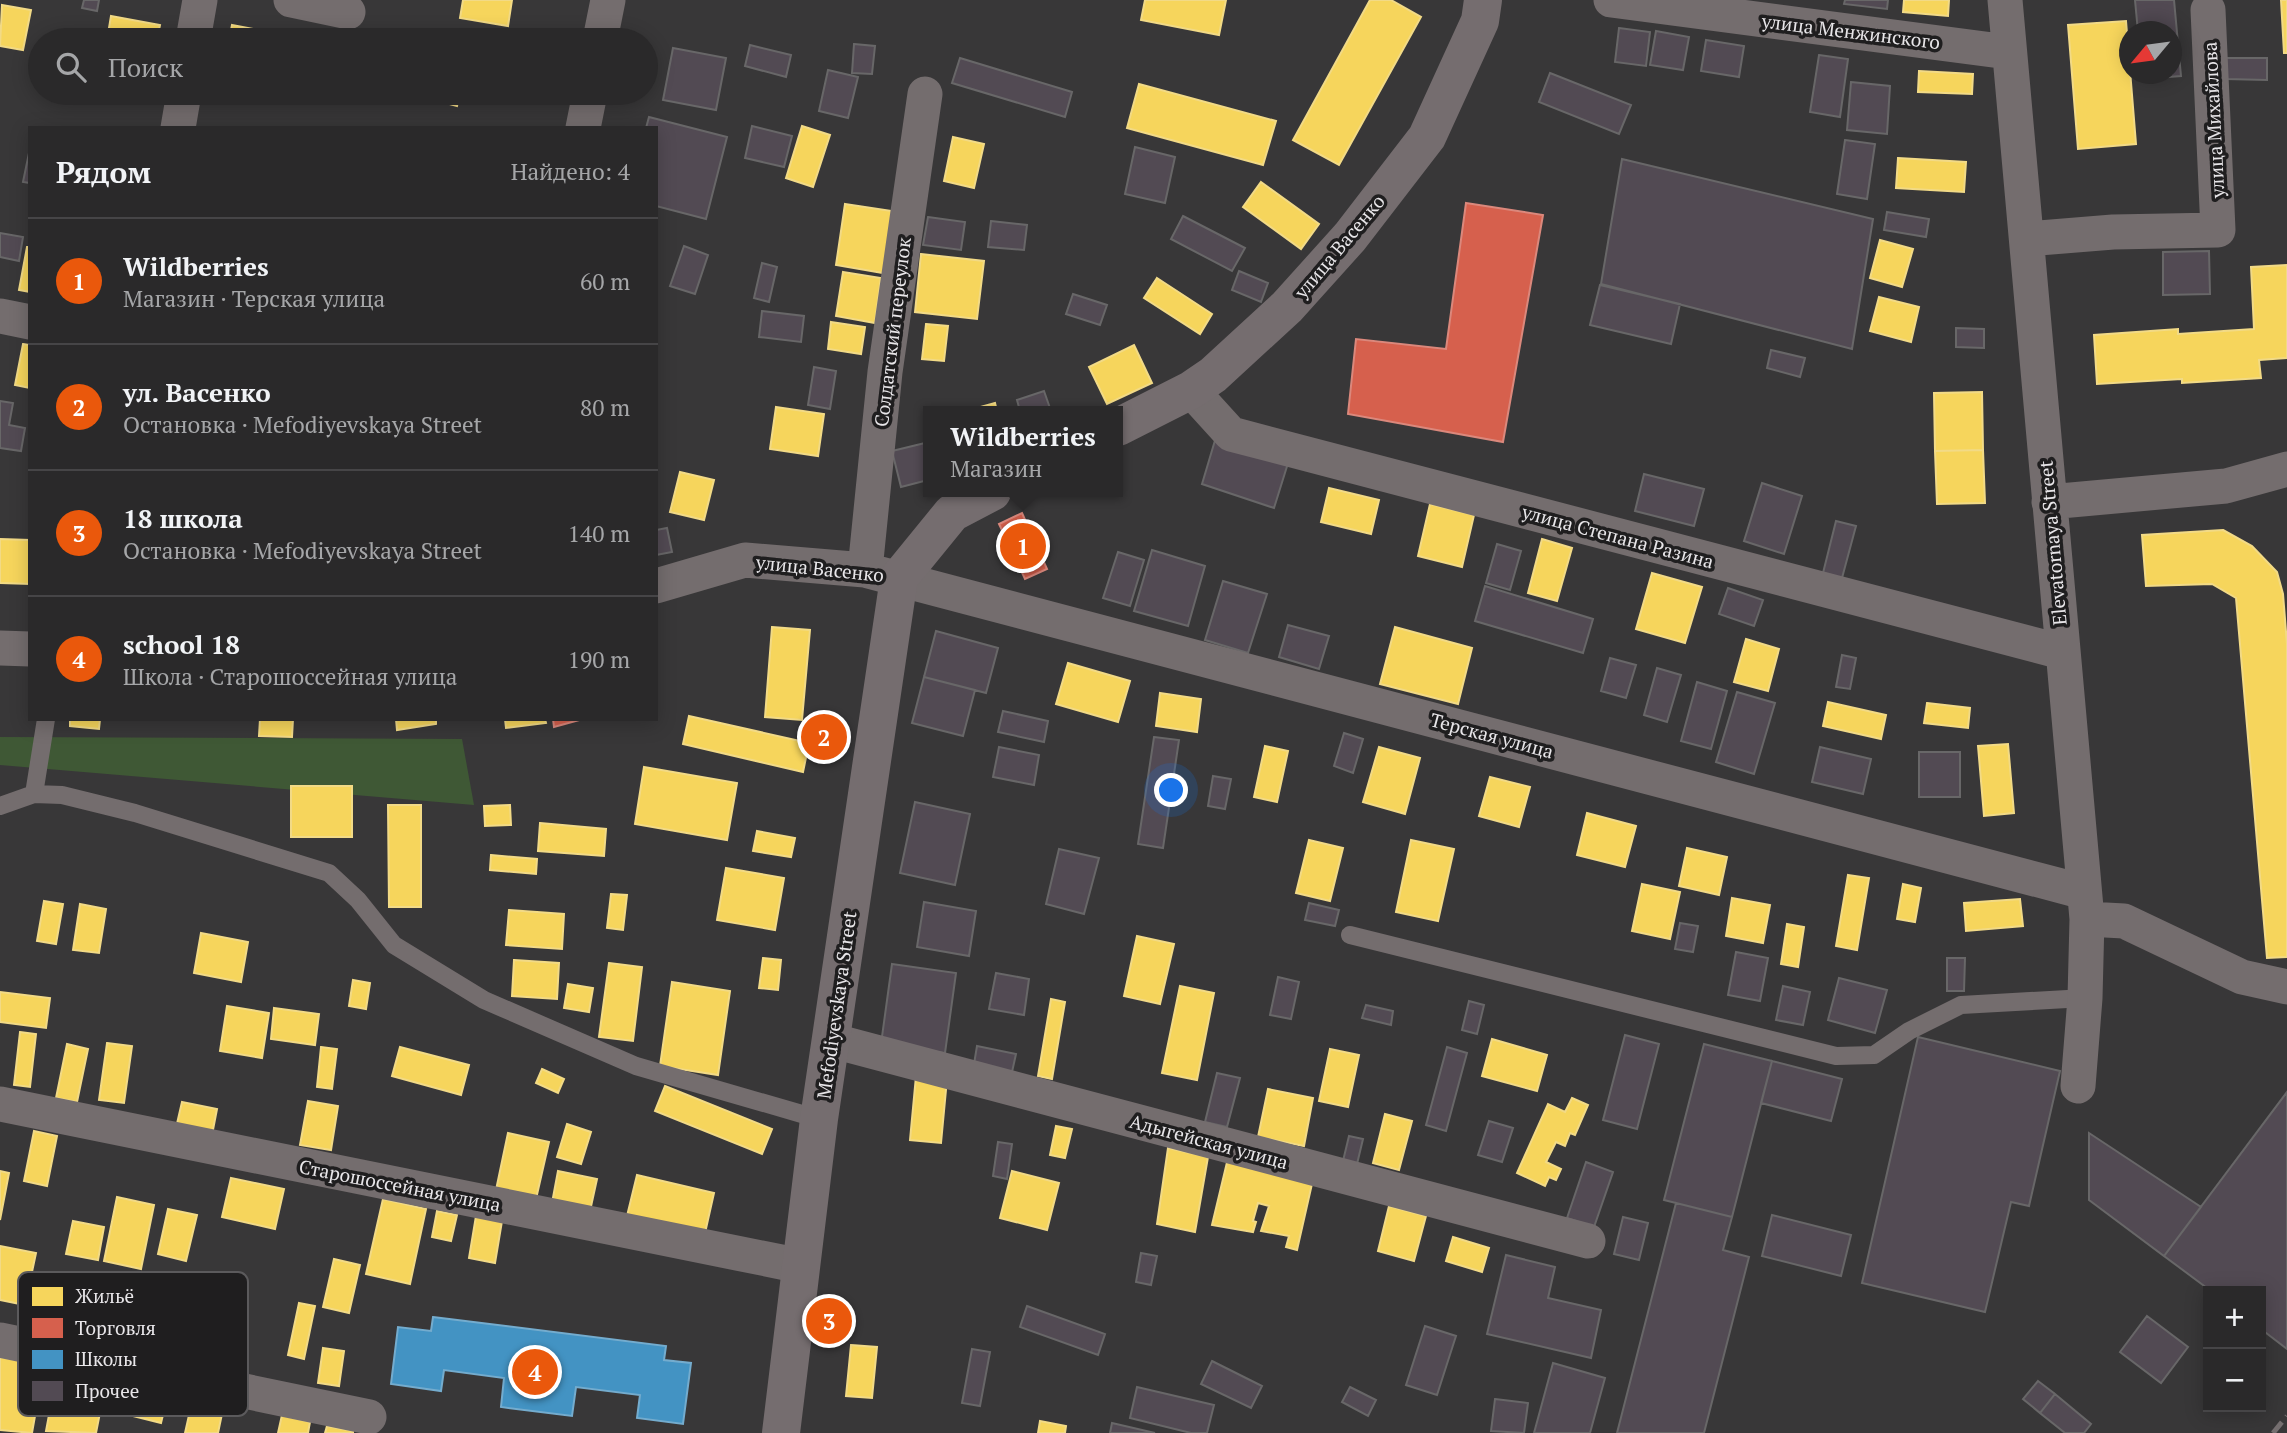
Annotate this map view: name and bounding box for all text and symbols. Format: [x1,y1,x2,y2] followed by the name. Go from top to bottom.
[1759,8,1942,54] street label: улица Менжинского
[2119,21,2182,84] north arrow
[28,28,658,105] search box
[2196,41,2230,200] street label: улица Михайлова
[52,48,90,86] icon: search
[108,50,183,84] text: Поиск
[56,152,151,192] text: Рядом
[511,156,630,187] text: Найдено: 4
[1287,189,1390,304] street label: улица Васенко
[868,235,916,428] street label: Солдатский переулок
[123,249,269,283] text: Wildberries
[73,266,86,297] text: 1
[580,266,630,297] text: 60 m
[123,283,385,314] text: Магазин · Терская улица
[123,375,271,409] text: ул. Васенко
[73,392,86,423] text: 2
[580,392,630,423] text: 80 m
[923,406,1123,497] popup
[123,409,482,440] text: Остановка · Mefodiyevskaya Street
[950,419,1096,453] text: Wildberries
[950,453,1042,484] text: Магазин
[2032,459,2072,627] street label: Elevatornaya Street
[1518,498,1717,574] street label: улица Степана Разина
[123,501,243,535] text: 18 школа
[73,518,86,549] text: 3
[568,518,630,549] text: 140 m
[1000,520,1046,572] pin: 1
[123,535,482,566] text: Остановка · Mefodiyevskaya Street
[754,549,885,587] street label: улица Васенко
[123,627,240,661] text: school 18
[73,644,86,675] text: 4
[568,644,630,675] text: 190 m
[123,661,457,692] text: Школа · Старошоссейная улица
[1428,707,1557,764] street label: Терская улица
[801,711,847,763] pin: 2
[1154,773,1188,807] your location
[810,910,862,1100] street label: Mefodiyevskaya Street
[1127,1108,1291,1174] street label: Адыгейская улица
[297,1153,503,1217] street label: Старошоссейная улица
[18,1272,248,1416] legend
[75,1283,134,1308] text: Жильё
[2203,1286,2266,1412] map controls
[2203,1286,2266,1349] button: +
[806,1295,852,1347] pin: 3
[75,1315,156,1340] text: Торговля
[75,1346,137,1371] text: Школы
[512,1346,558,1398] pin: 4
[2203,1349,2266,1412] button: −
[75,1378,139,1403] text: Прочее

